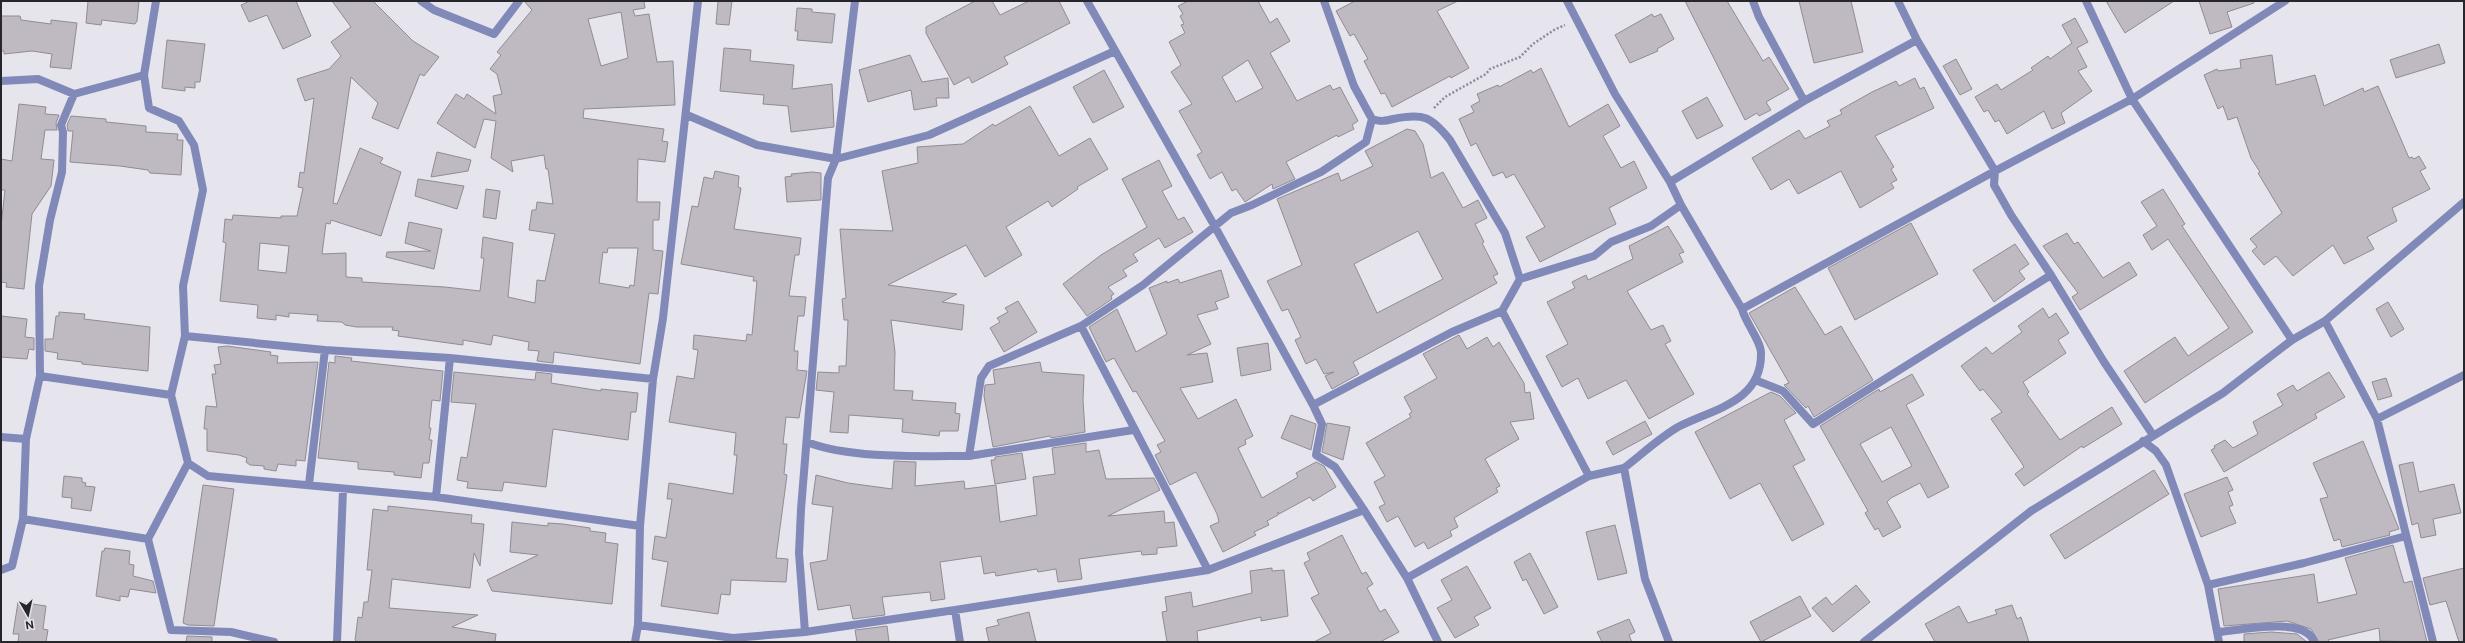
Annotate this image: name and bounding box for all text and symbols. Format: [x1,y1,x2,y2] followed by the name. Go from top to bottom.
[8,595,48,635] north arrow
[24,618,35,631] text: N

